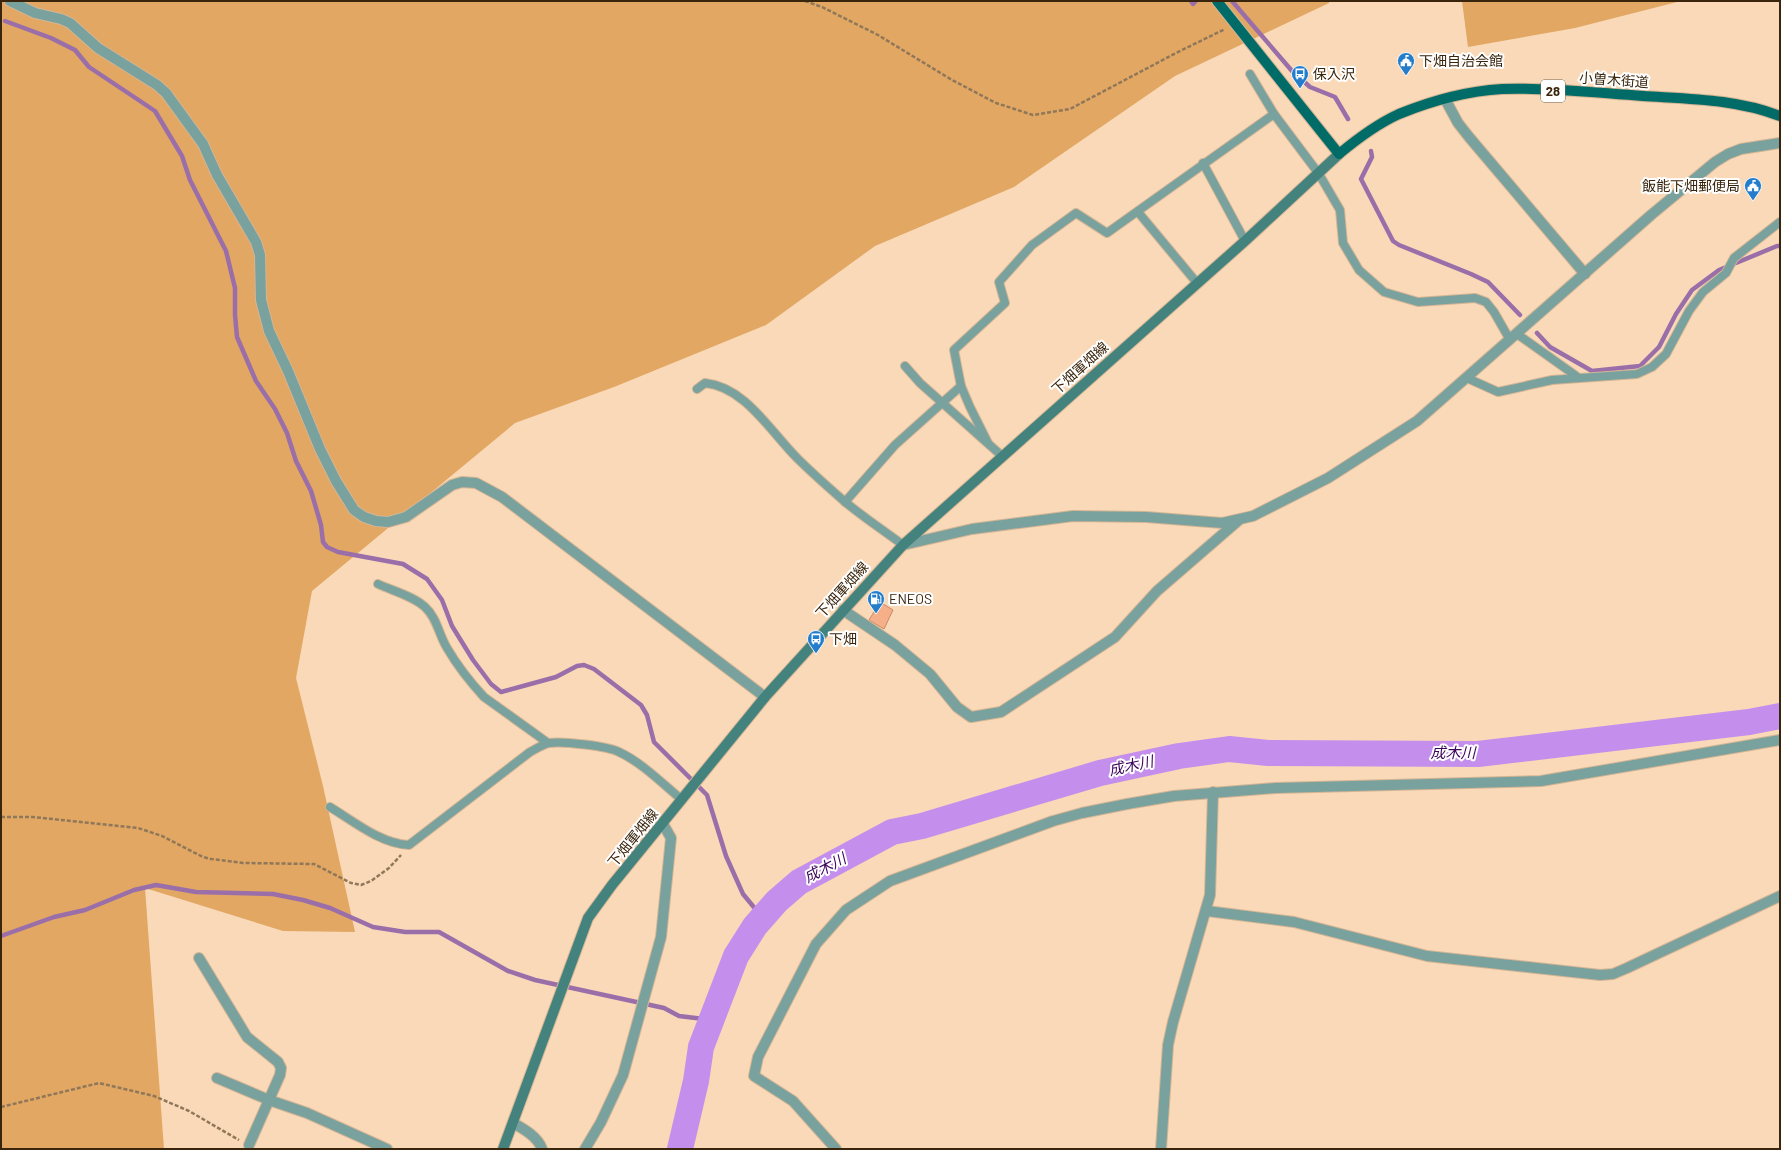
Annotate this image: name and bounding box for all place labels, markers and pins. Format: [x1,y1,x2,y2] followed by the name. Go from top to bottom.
[1396,51,1416,76] public building icon: 下畑自治会館
[1419,52,1503,69] place label: 下畑自治会館
[1290,64,1310,89] bus stop icon: 保入沢
[1313,65,1355,82] place label: 保入沢
[1743,176,1763,201] public building icon: 飯能下畑郵便局
[1642,177,1740,194] place label: 飯能下畑郵便局
[866,589,886,614] fuel station icon: ENEOS
[889,590,932,607] place label: ENEOS
[806,629,826,654] bus stop icon: 下畑
[829,630,857,647] place label: 下畑

